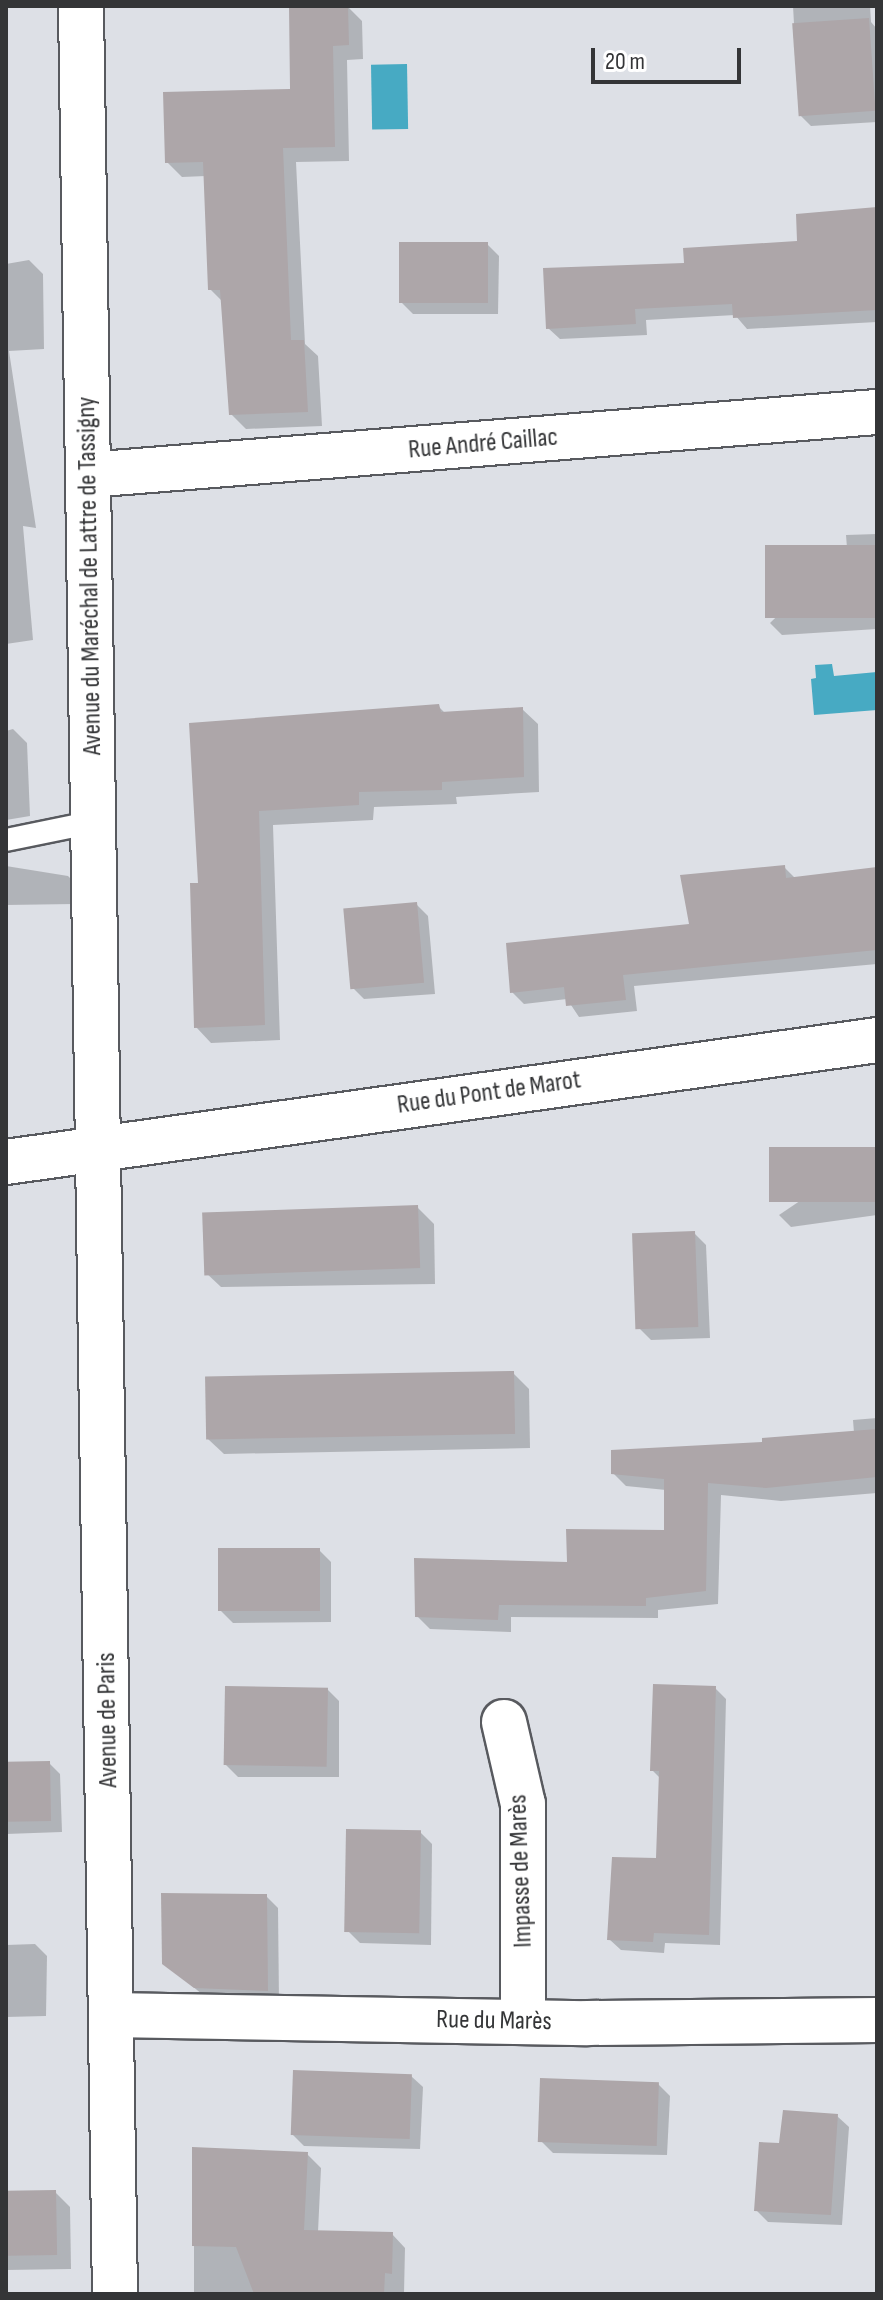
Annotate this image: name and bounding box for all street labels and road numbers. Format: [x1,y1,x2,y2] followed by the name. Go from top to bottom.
[71,397,109,755] street label: Avenue du Maréchal de Lattre de Tassigny
[407,422,559,466] street label: Rue André Caillac
[395,1065,583,1121] street label: Rue du Pont de Marot
[91,1652,125,1788] street label: Avenue de Paris
[503,1794,539,1948] street label: Impasse de Marès
[436,2004,552,2038] street label: Rue du Marès

